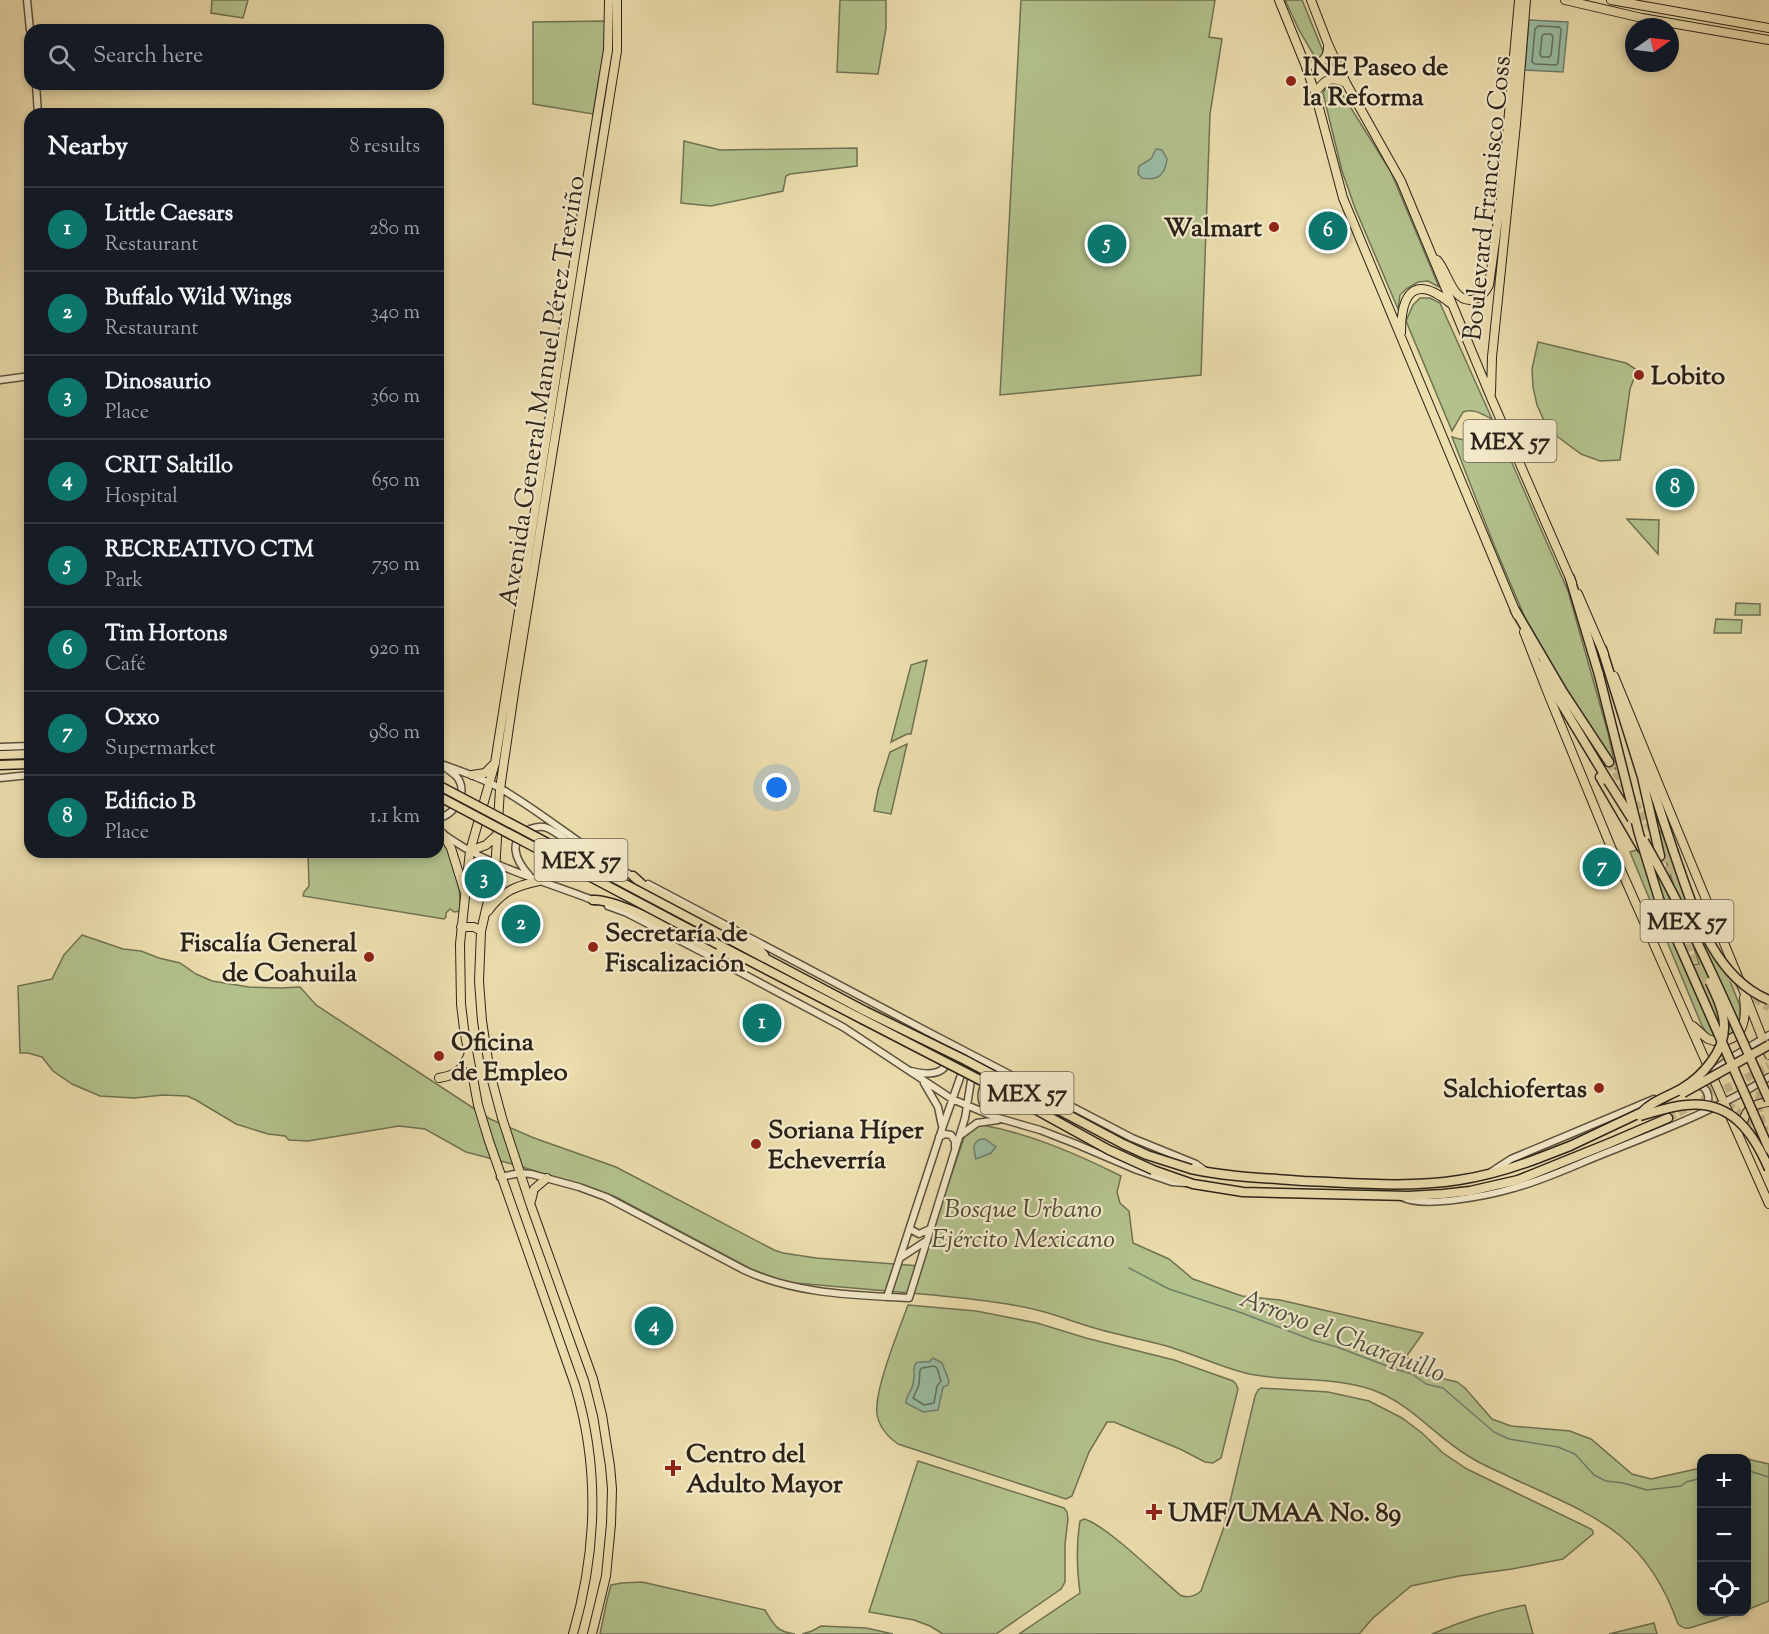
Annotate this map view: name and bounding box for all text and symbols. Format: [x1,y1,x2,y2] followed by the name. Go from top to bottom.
[1625,18,1679,72] north arrow
[24,24,444,90] search box
[45,41,78,74] icon: search
[93,41,203,73] text: Search here
[1303,50,1448,117] place label: INE Paseo de la Reforma
[1455,54,1522,342] street label: Boulevard Francisco Coss
[1284,74,1298,88] marker: INE Paseo de la Reforma
[48,129,128,166] text: Nearby
[349,133,420,162] text: 8 results
[491,173,596,610] street label: Avenida General Manuel Pérez Treviño
[105,199,233,231] text: Little Caesars
[1308,208,1348,254] pin: 6
[1164,211,1262,248] place label: Walmart
[64,215,71,244] text: 1
[369,215,420,244] text: 280 m
[1267,220,1281,234] marker: Walmart
[1088,222,1126,266] pin: 5
[105,231,198,260] text: Restaurant
[105,283,292,315] text: Buffalo Wild Wings
[63,299,72,328] text: 2
[371,299,420,328] text: 340 m
[105,315,198,344] text: Restaurant
[1651,359,1725,396] place label: Lobito
[105,367,211,399] text: Dinosaurio
[1632,368,1646,382] marker: Lobito
[63,383,72,412] text: 3
[371,383,420,412] text: 360 m
[105,399,149,428] text: Place
[1464,420,1556,462] road number: MEX 57
[105,451,233,483] text: CRIT Saltillo
[1656,466,1694,510] pin: 8
[62,467,73,496] text: 4
[372,467,420,496] text: 650 m
[105,483,178,512] text: Hospital
[105,535,314,567] text: RECREATIVO CTM
[64,551,71,580] text: 5
[372,551,420,580] text: 750 m
[105,567,143,596] text: Park
[105,619,227,651] text: Tim Hortons
[63,635,72,664] text: 6
[370,635,420,664] text: 920 m
[105,651,146,680] text: Café
[105,703,160,735] text: Oxxo
[62,719,73,748] text: 7
[369,719,420,748] text: 980 m
[105,735,216,764] text: Supermarket
[762,773,791,802] your location
[105,787,196,819] text: Edificio B
[63,803,73,832] text: 8
[370,803,420,832] text: 1.1 km
[105,819,149,848] text: Place
[534,839,628,881] road number: MEX 57
[1582,844,1622,890] pin: 7
[464,856,504,902] pin: 3
[1640,900,1734,942] road number: MEX 57
[502,902,540,946] pin: 2
[605,916,748,983] place label: Secretaría de Fiscalización
[180,926,358,993] place label: Fiscalía General de Coahuila
[586,940,600,954] marker: Secretaría de Fiscalización
[362,950,376,964] marker: Fiscalía General de Coahuila
[742,1000,782,1046] pin: 1
[451,1025,568,1092] place label: Oficina de Empleo
[432,1049,446,1063] marker: Oficina de Empleo
[980,1072,1074,1114] road number: MEX 57
[1443,1072,1587,1109] place label: Salchiofertas
[1592,1081,1606,1095] marker: Salchiofertas
[768,1113,924,1180] place label: Soriana Híper Echeverría
[749,1137,763,1151] marker: Soriana Híper Echeverría
[931,1192,1115,1259] park label: Bosque Urbano Ejército Mexicano
[1234,1280,1451,1395] water label: Arroyo el Charquillo
[634,1304,674,1348] pin: 4
[686,1437,843,1504] place label: Centro del Adulto Mayor
[1697,1454,1751,1616] map controls
[1697,1454,1751,1508] button: +
[664,1459,682,1477] marker: Centro del Adulto Mayor
[1168,1496,1401,1533] place label: UMF/UMAA No. 89
[1145,1503,1163,1521] marker: UMF/UMAA No. 89
[1697,1508,1751,1562] button: −
[1697,1562,1751,1616] button: locate

